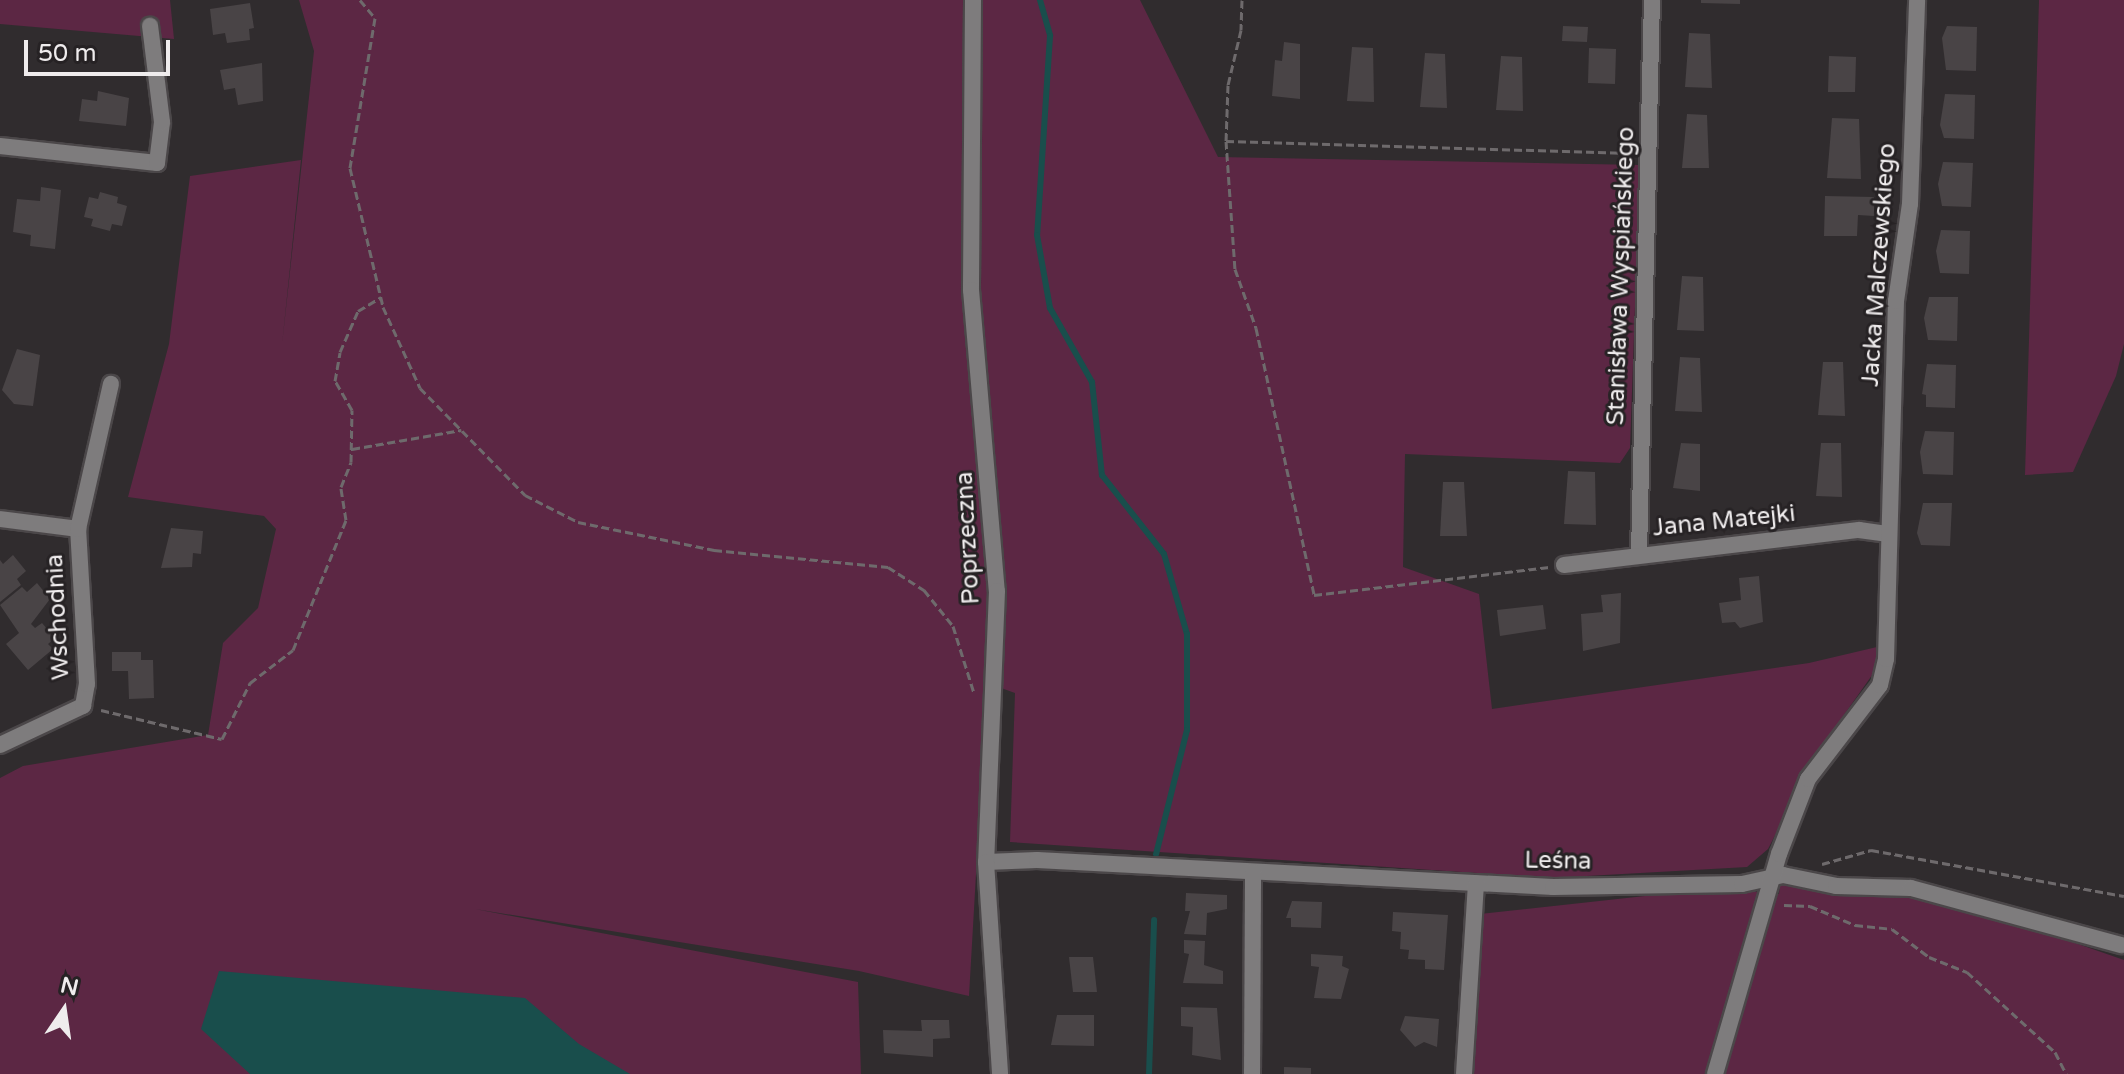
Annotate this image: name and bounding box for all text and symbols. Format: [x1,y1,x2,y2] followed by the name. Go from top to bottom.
[28,24,174,74] scale bar
[38,39,96,68] text: 50 m
[1601,126,1641,426] street label: Stanisława Wyspiańskiego
[1856,142,1902,388] street label: Jacka Malczewskiego
[950,471,986,605] street label: Poprzeczna
[1651,499,1797,543] street label: Jana Matejki
[40,553,76,681] street label: Wschodnia
[1524,846,1592,876] street label: Leśna
[24,970,104,1050] north arrow
[58,972,81,1001] text: N

